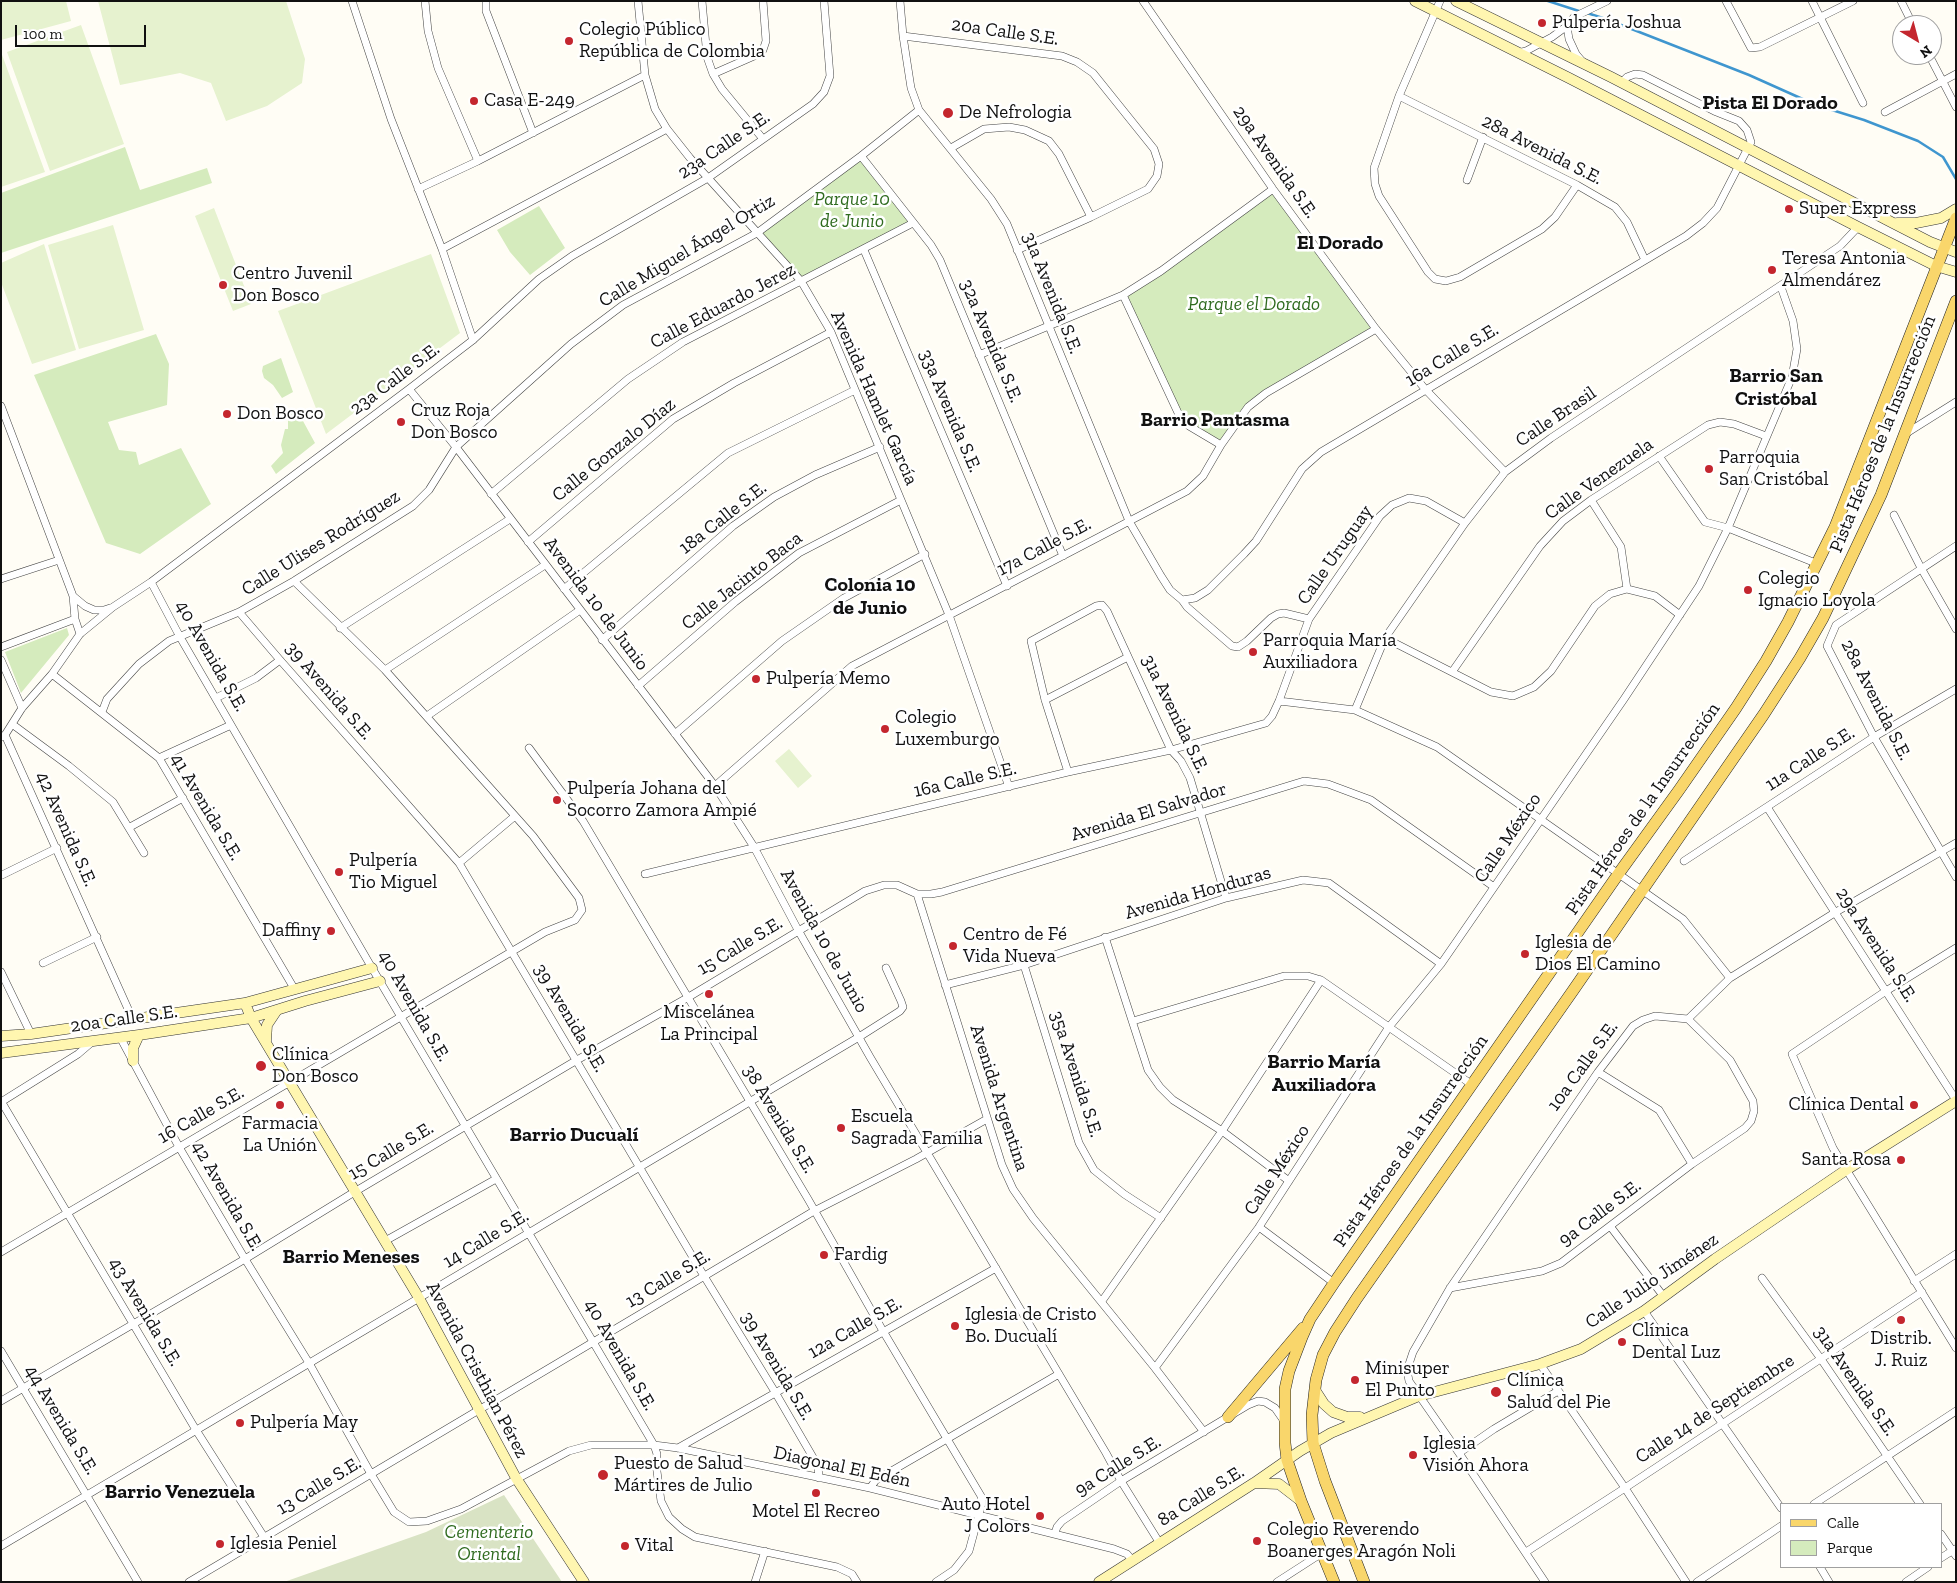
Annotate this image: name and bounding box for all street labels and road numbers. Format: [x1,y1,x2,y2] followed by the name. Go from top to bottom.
[950,13,1060,51] street label: 20a Calle S.E.
[1228,101,1322,223] street label: 29a Avenida S.E.
[673,106,775,184] street label: 23a Calle S.E.
[1478,110,1606,190] street label: 28a Avenida S.E.
[595,189,779,313] street label: Calle Miguel Ángel Ortiz
[1017,229,1087,357] street label: 31a Avenida S.E.
[646,258,800,354] street label: Calle Eduardo Jerez
[955,276,1027,406] street label: 32a Avenida S.E.
[825,307,923,489] street label: Avenida Hamlet García
[1825,312,1941,556] street label: Pista Héroes de la Insurrección
[1401,318,1503,392] street label: 16a Calle S.E.
[346,338,444,420] street label: 23a Calle S.E.
[914,346,986,476] street label: 33a Avenida S.E.
[1511,382,1601,452] street label: Calle Brasil
[548,393,680,507] street label: Calle Gonzalo Díaz
[1540,433,1658,525] street label: Calle Venezuela
[675,477,771,559] street label: 18a Calle S.E.
[238,485,404,601] street label: Calle Ulises Rodríguez
[1292,501,1378,609] street label: Calle Uruguay
[993,513,1095,581] street label: 17a Calle S.E.
[677,527,807,635] street label: Calle Jacinto Baca
[538,533,654,675] street label: Avenida 10 de Junio
[170,596,252,716] street label: 40 Avenida S.E.
[1836,636,1916,764] street label: 28a Avenida S.E.
[280,637,378,745] street label: 39 Avenida S.E.
[1136,651,1214,777] street label: 31a Avenida S.E.
[1561,699,1725,919] street label: Pista Héroes de la Insurrección
[1761,722,1859,796] street label: 11a Calle S.E.
[165,749,247,865] street label: 41 Avenida S.E.
[911,757,1019,803] street label: 16a Calle S.E.
[31,768,101,890] street label: 42 Avenida S.E.
[1068,777,1230,847] street label: Avenida El Salvador
[1470,789,1546,887] street label: Calle México
[1122,861,1274,925] street label: Avenida Honduras
[775,865,873,1017] street label: Avenida 10 de Junio
[1830,883,1922,1007] street label: 29a Avenida S.E.
[693,912,787,980] street label: 15 Calle S.E.
[373,946,455,1066] street label: 40 Avenida S.E.
[529,960,611,1076] street label: 39 Avenida S.E.
[69,1000,179,1038] street label: 20a Calle S.E.
[1045,1008,1107,1140] street label: 35a Avenida S.E.
[1543,1017,1623,1115] street label: 10a Calle S.E.
[965,1022,1033,1174] street label: Avenida Argentina
[1329,1031,1493,1251] street label: Pista Héroes de la Insurrección
[738,1060,820,1178] street label: 38 Avenida S.E.
[154,1081,248,1149] street label: 16 Calle S.E.
[344,1117,438,1185] street label: 15 Calle S.E.
[1239,1120,1315,1220] street label: Calle México
[186,1137,268,1255] street label: 42 Avenida S.E.
[1554,1175,1646,1251] street label: 9a Calle S.E.
[439,1205,533,1273] street label: 14 Calle S.E.
[1581,1228,1723,1334] street label: Calle Julio Jiménez
[621,1245,715,1313] street label: 13 Calle S.E.
[104,1253,186,1371] street label: 43 Avenida S.E.
[421,1278,533,1462] street label: Avenida Cristhian Pérez
[804,1292,906,1364] street label: 12a Calle S.E.
[579,1295,661,1415] street label: 40 Avenida S.E.
[736,1308,818,1424] street label: 39 Avenida S.E.
[1809,1322,1901,1440] street label: 31a Avenida S.E.
[1631,1349,1799,1469] street label: Calle 14 de Septiembre
[19,1361,103,1479] street label: 44 Avenida S.E.
[1071,1430,1165,1502] street label: 9a Calle S.E.
[771,1441,913,1493] street label: Diagonal El Edén
[272,1452,366,1520] street label: 13 Calle S.E.
[1154,1460,1248,1532] street label: 8a Calle S.E.

